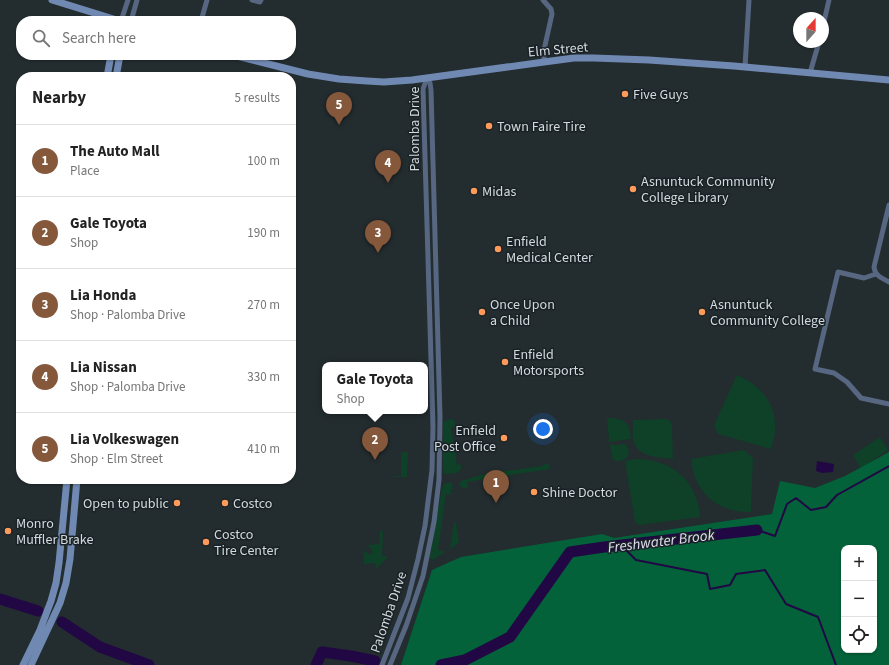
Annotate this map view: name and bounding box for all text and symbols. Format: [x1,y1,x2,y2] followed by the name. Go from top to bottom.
[793,12,829,48] north arrow
[16,16,296,60] search box
[30,27,52,49] icon: search
[62,28,136,49] text: Search here
[527,37,589,63] street label: Elm Street
[633,85,688,105] place label: Five Guys
[32,86,86,110] text: Nearby
[405,87,425,171] street label: Palomba Drive
[235,89,280,107] text: 5 results
[620,89,630,99] marker: Five Guys
[326,92,352,125] pin: 5
[497,117,586,137] place label: Town Faire Tire
[484,121,494,131] marker: Town Faire Tire
[70,141,159,162] text: The Auto Mall
[375,150,401,183] pin: 4
[42,152,48,170] text: 1
[247,152,280,170] text: 100 m
[70,162,99,180] text: Place
[641,172,775,208] place label: Asnuntuck Community College Library
[482,182,516,202] place label: Midas
[628,184,638,194] marker: Asnuntuck Community College Library
[469,186,479,196] marker: Midas
[70,213,147,234] text: Gale Toyota
[365,220,391,253] pin: 3
[42,224,48,242] text: 2
[247,224,280,242] text: 190 m
[506,232,593,268] place label: Enfield Medical Center
[70,234,98,252] text: Shop
[493,244,503,254] marker: Enfield Medical Center
[70,285,136,306] text: Lia Honda
[490,295,555,331] place label: Once Upon a Child
[710,295,825,331] place label: Asnuntuck Community College
[42,296,48,314] text: 3
[247,296,280,314] text: 270 m
[70,306,186,324] text: Shop · Palomba Drive
[477,307,487,317] marker: Once Upon a Child
[697,307,707,317] marker: Asnuntuck Community College
[513,345,584,381] place label: Enfield Motorsports
[70,357,137,378] text: Lia Nissan
[500,357,510,367] marker: Enfield Motorsports
[322,362,428,414] popup
[42,368,48,386] text: 4
[247,368,280,386] text: 330 m
[337,369,413,390] text: Gale Toyota
[70,378,186,396] text: Shop · Palomba Drive
[337,390,365,408] text: Shop
[533,419,553,439] your location
[434,421,496,457] place label: Enfield Post Office
[362,427,388,460] pin: 2
[70,429,179,450] text: Lia Volkeswagen
[499,433,509,443] marker: Enfield Post Office
[42,440,48,458] text: 5
[247,440,280,458] text: 410 m
[70,450,163,468] text: Shop · Elm Street
[483,470,509,503] pin: 1
[542,483,618,503] place label: Shine Doctor
[529,487,539,497] marker: Shine Doctor
[83,494,170,514] place label: Open to public
[233,494,272,514] place label: Costco
[172,498,182,508] marker: Open to public
[220,498,230,508] marker: Costco
[16,514,94,550] place label: Monro Muffler Brake
[606,524,717,558] water label: Freshwater Brook
[214,525,278,561] place label: Costco Tire Center
[3,526,13,536] marker: Monro Muffler Brake
[201,537,211,547] marker: Costco Tire Center
[841,545,877,653] map controls
[841,545,877,581] button: +
[366,569,412,656] street label: Palomba Drive
[841,581,877,617] button: −
[841,617,877,653] button: locate

